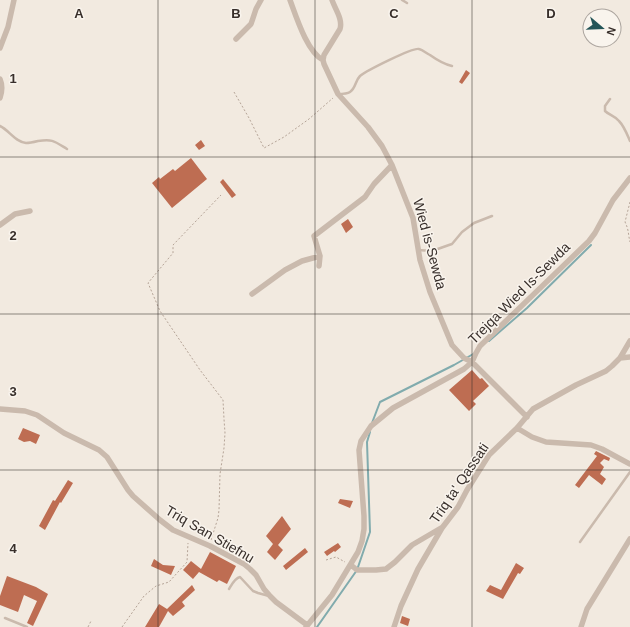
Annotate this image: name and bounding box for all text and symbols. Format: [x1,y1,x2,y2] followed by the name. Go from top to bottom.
[74,6,84,21] text: A
[231,6,241,21] text: B
[389,6,399,21] text: C
[546,6,556,21] text: D
[582,8,622,48] north arrow
[604,26,618,37] text: N
[9,71,17,86] text: 1
[410,197,450,291] street label: Wied is-Sewda
[9,228,17,243] text: 2
[465,239,573,347] street label: Trejqa Wied Is-Sewda
[9,384,17,399] text: 3
[426,440,492,526] street label: Triq ta' Qassati
[163,502,257,566] street label: Triq San Stiefnu
[9,541,17,556] text: 4

